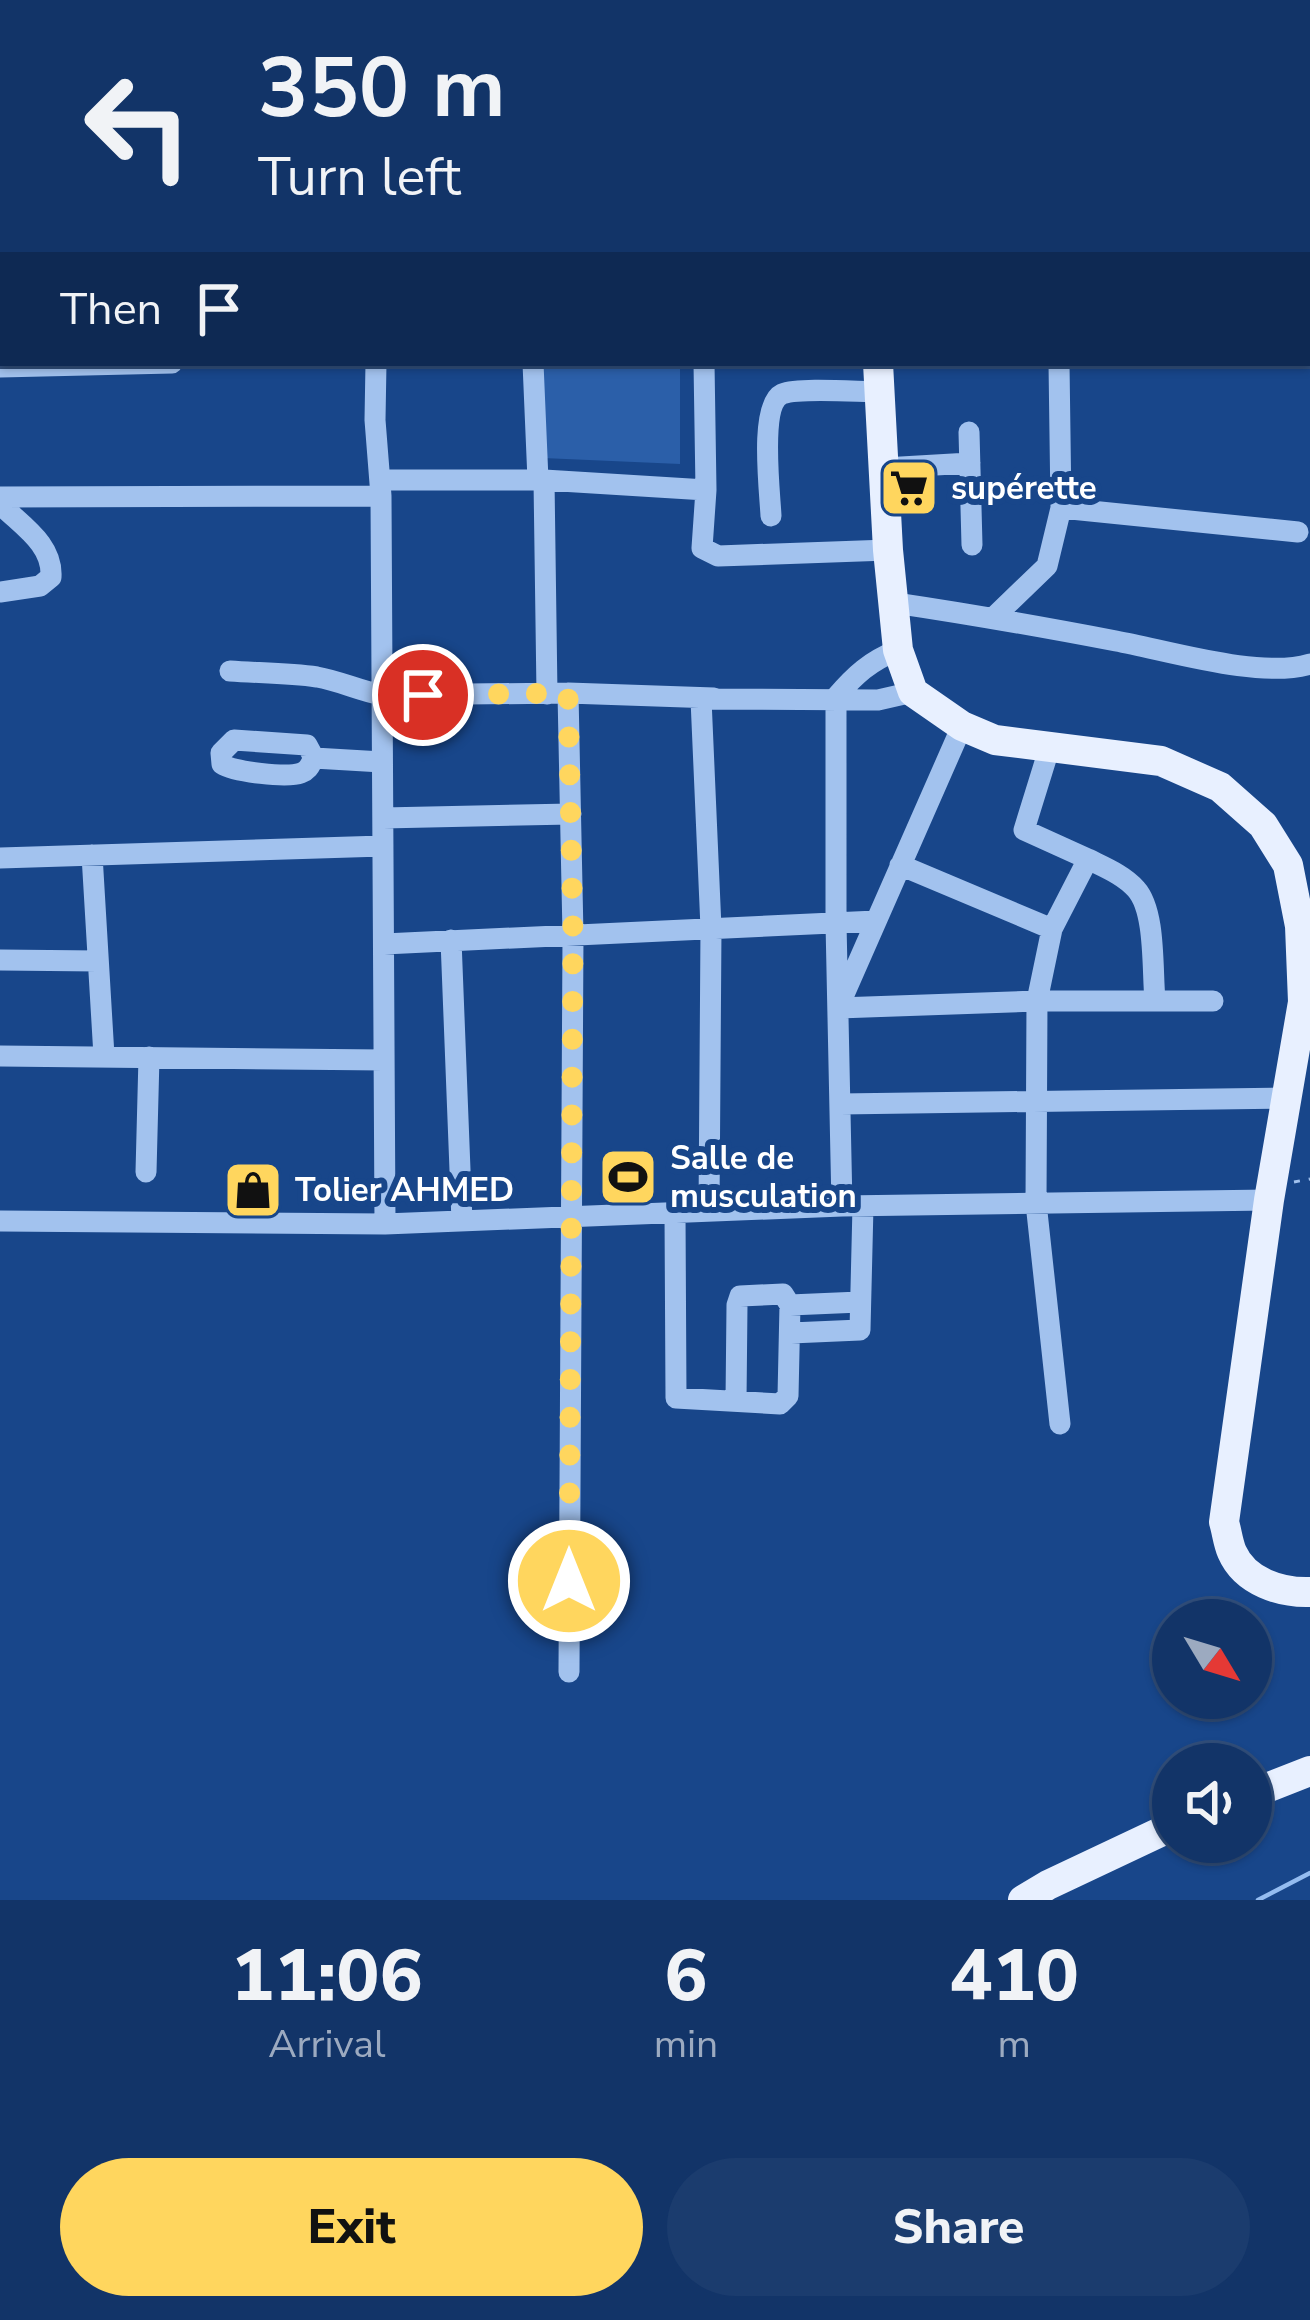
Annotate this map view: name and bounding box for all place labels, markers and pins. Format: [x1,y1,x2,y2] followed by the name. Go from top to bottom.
[878,457,940,519] supermarket icon: supérette
[951,466,1097,511] place label: supérette
[372,644,474,746] pin
[670,1136,857,1219] place label: Salle de musculation
[597,1146,659,1208] sports icon: Salle de musculation
[222,1159,284,1221] shop icon: Tolier AHMED
[295,1168,514,1213] place label: Tolier AHMED

